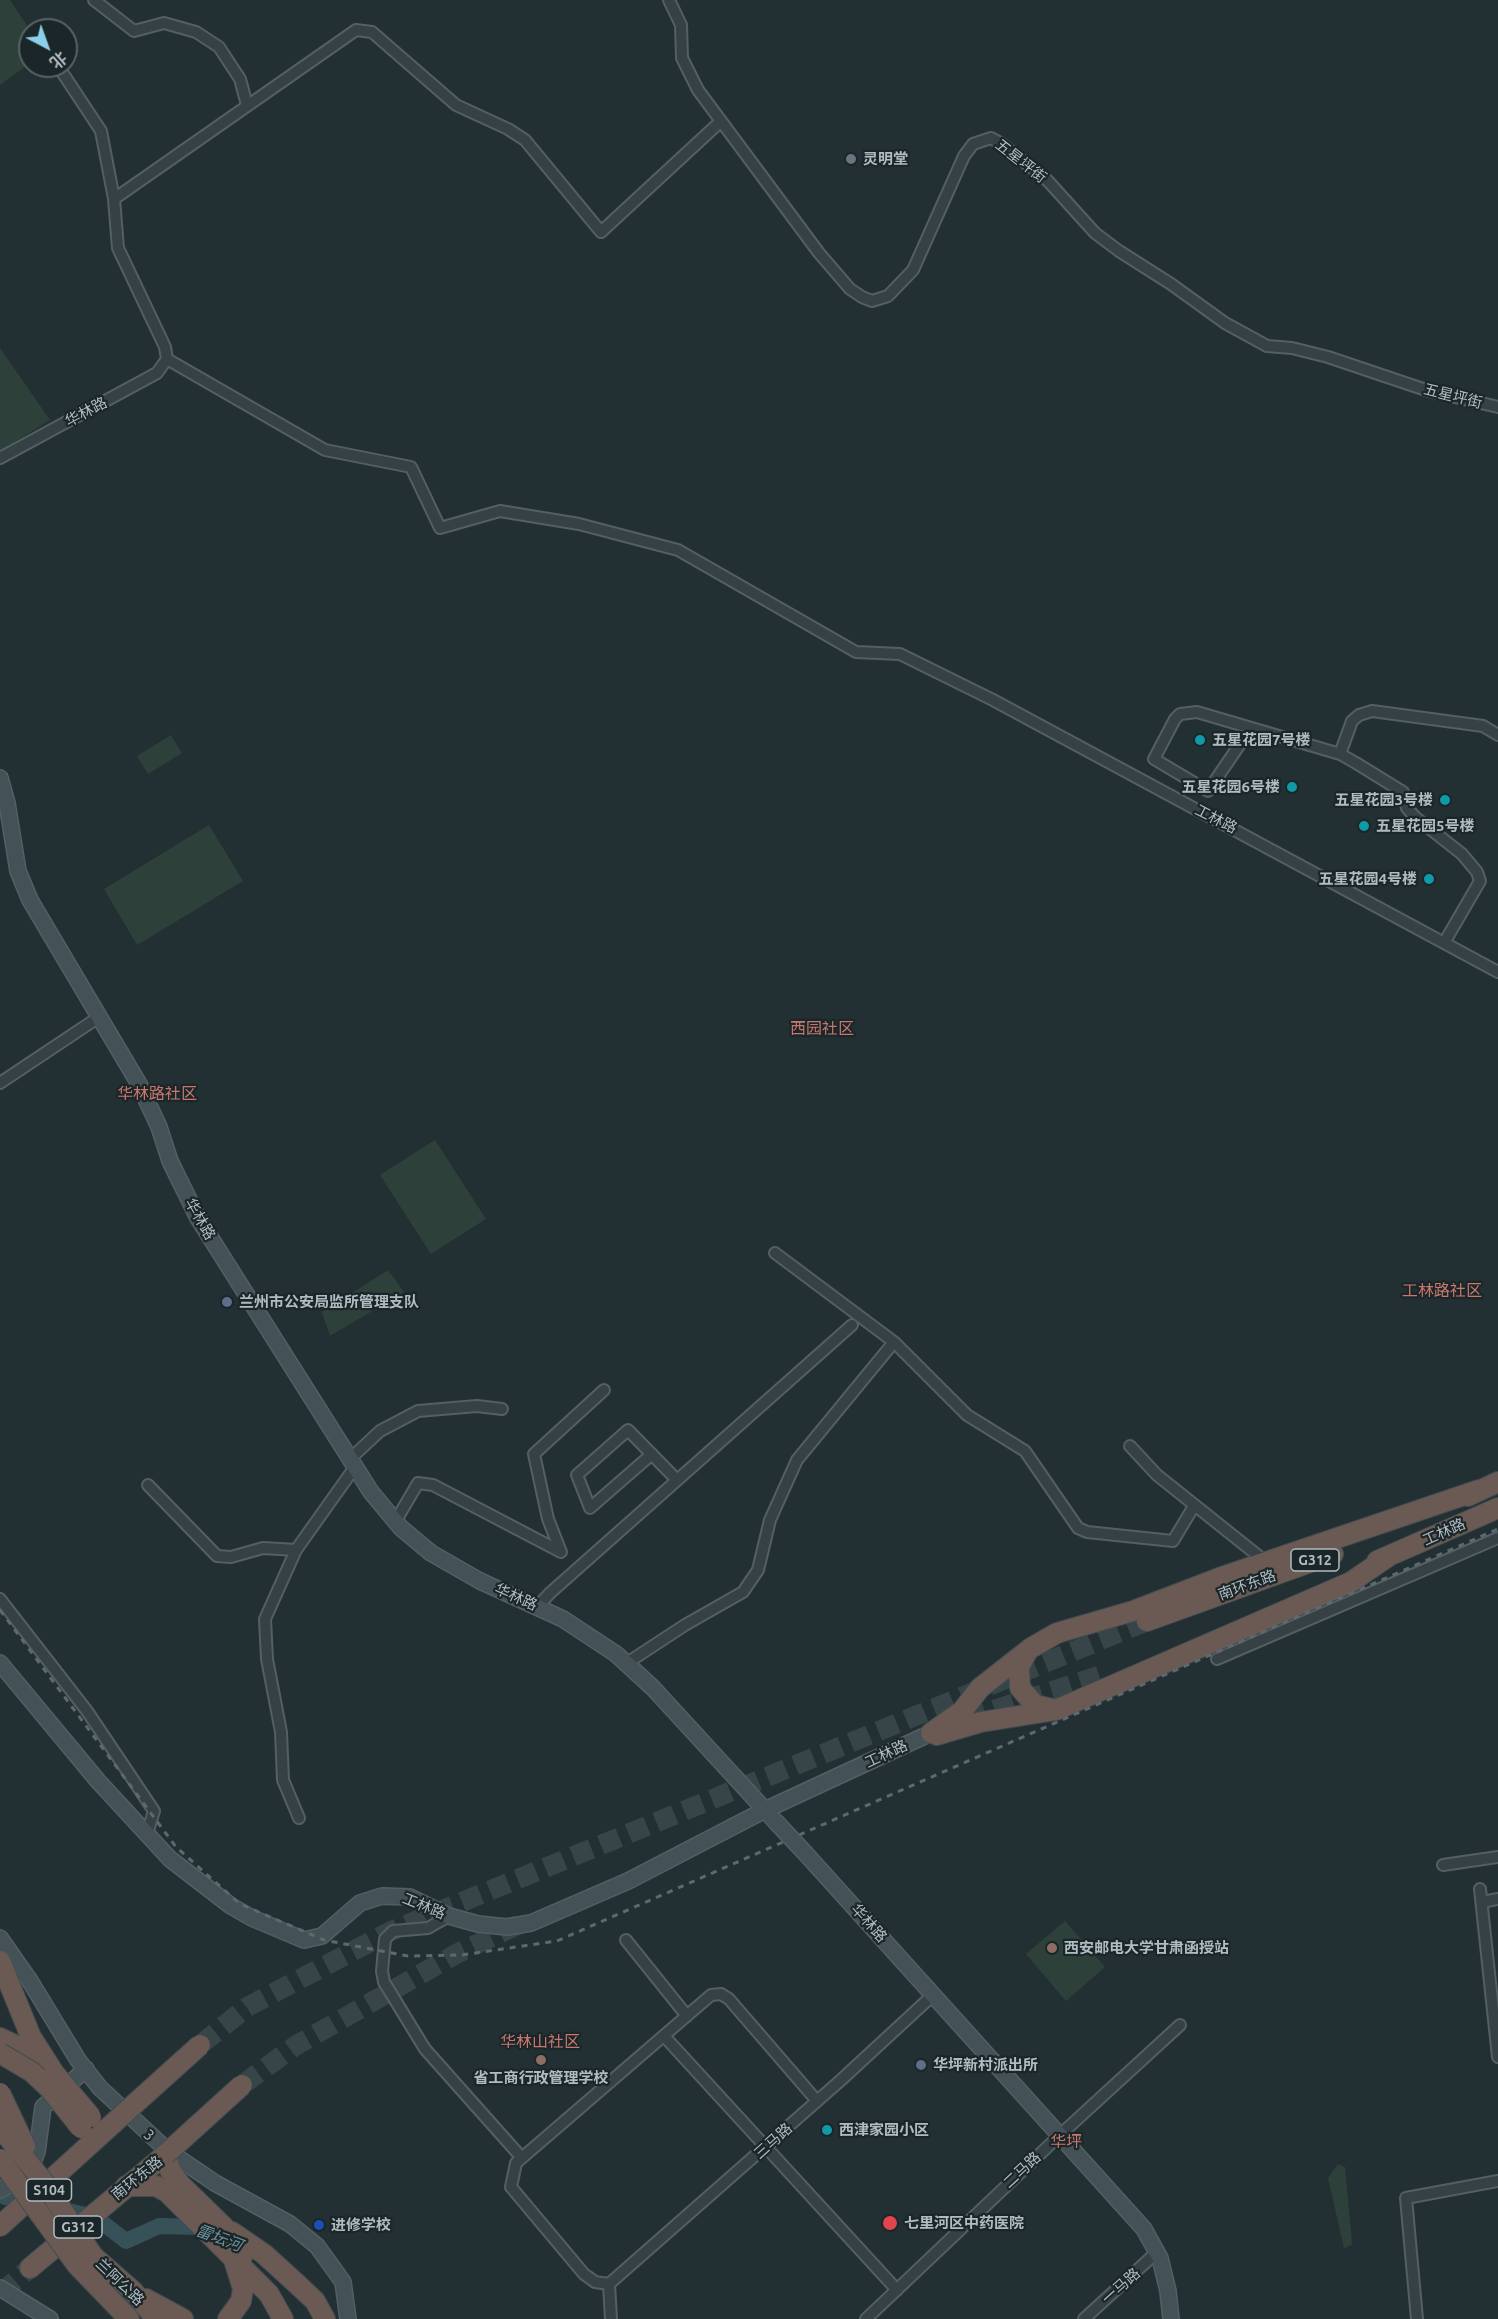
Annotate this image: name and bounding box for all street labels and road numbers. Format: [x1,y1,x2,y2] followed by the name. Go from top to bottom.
[992,135,1050,187] street label: 五星坪街
[1422,380,1484,412] street label: 五星坪街
[62,393,110,431] street label: 华林路
[1192,801,1240,837] street label: 工林路
[181,1195,219,1243] street label: 华林路
[1420,1515,1468,1549] street label: 工林路
[1291,1549,1339,1571] road number: G312
[1216,1566,1278,1604] street label: 南环东路
[492,1580,540,1614] street label: 华林路
[862,1736,910,1772] street label: 工林路
[400,1889,448,1923] street label: 工林路
[847,1900,891,1946] street label: 华林路
[750,2119,796,2163] street label: 三马路
[140,2125,158,2145] street label: 3
[999,2148,1045,2192] street label: 二马路
[108,2152,166,2204] street label: 南环东路
[26,2179,72,2201] road number: S104
[54,2216,102,2238] road number: G312
[92,2255,148,2309] street label: 兰阿公路
[1098,2264,1144,2308] street label: 一马路

